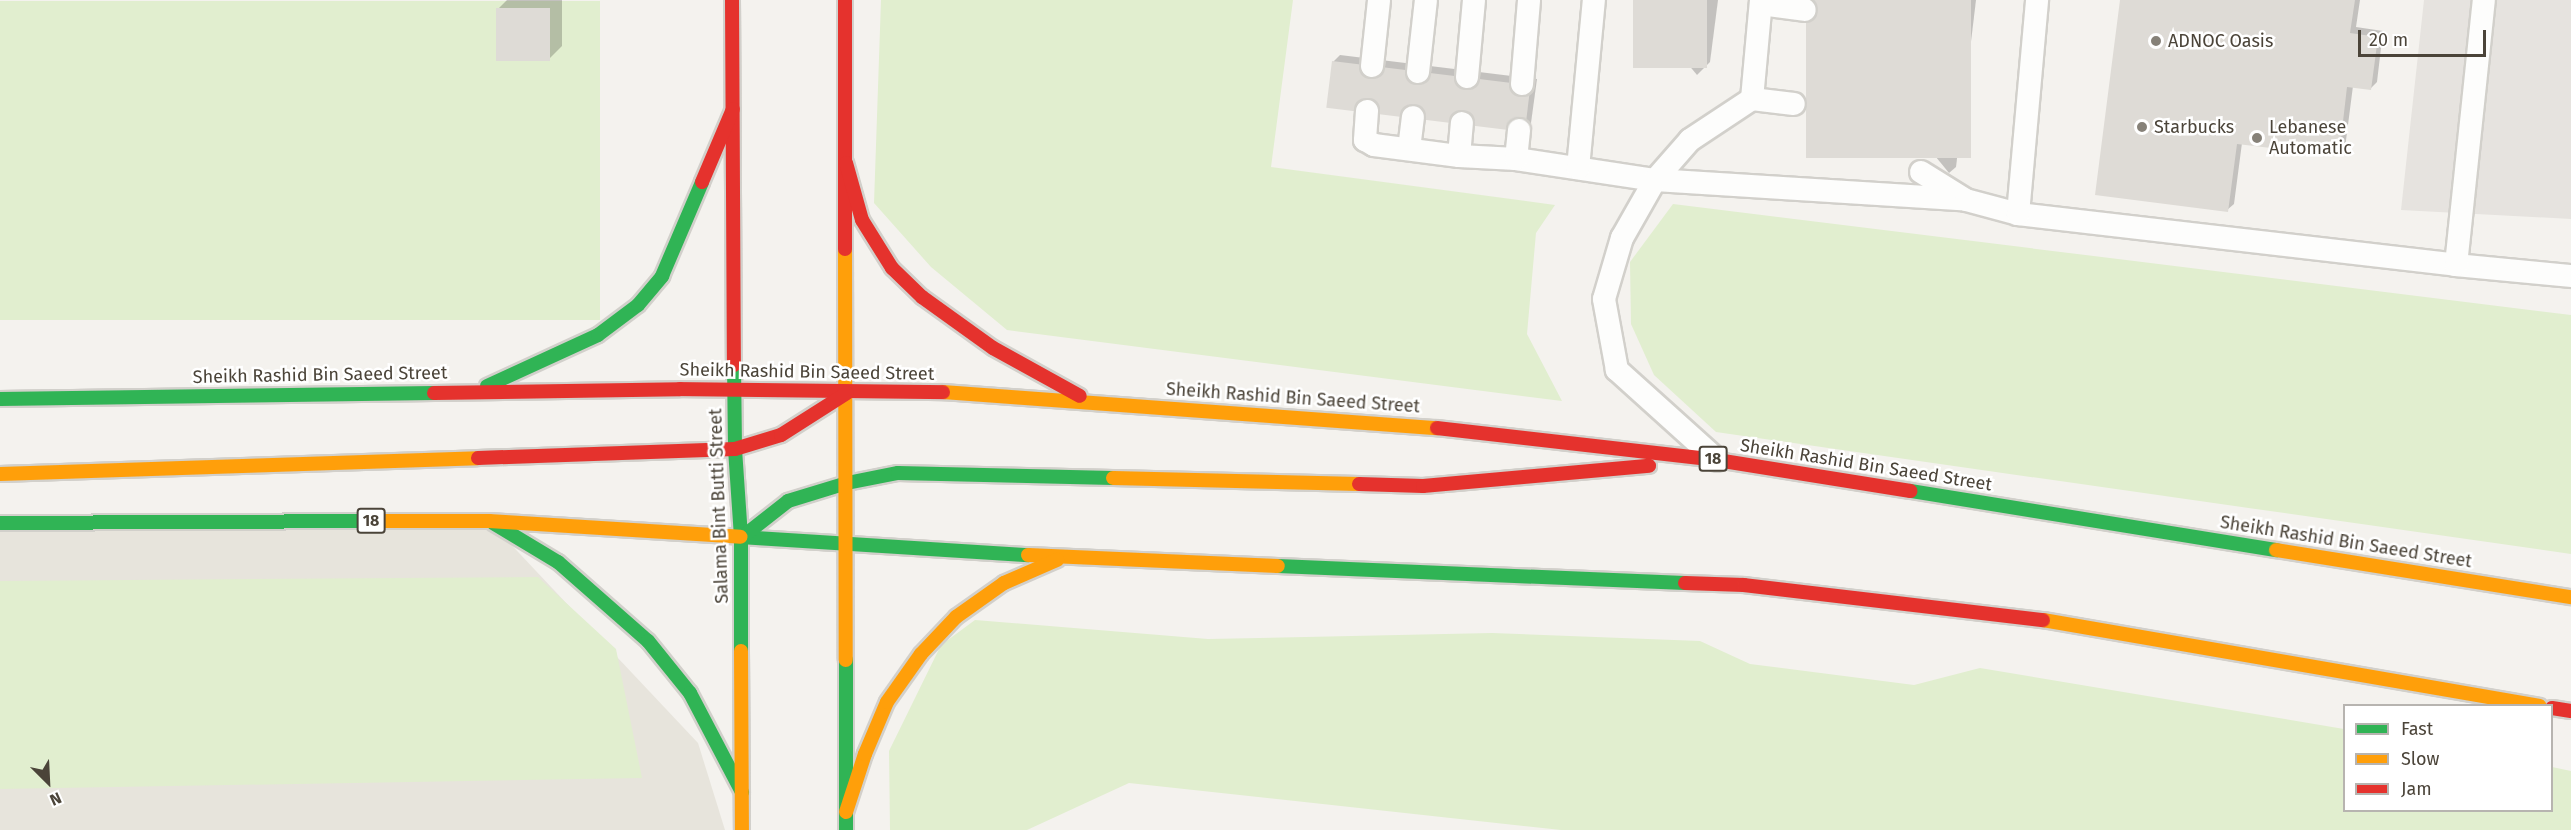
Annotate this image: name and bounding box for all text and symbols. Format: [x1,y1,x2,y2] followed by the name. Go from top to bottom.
[2361,18,2488,56] scale bar
[2369,29,2408,51] text: 20 m
[2168,30,2273,52] place label: ADNOC Oasis
[2149,34,2163,48] marker: ADNOC Oasis
[2154,116,2234,138] place label: Starbucks
[2269,117,2352,160] place label: Lebanese Automatic
[2135,120,2149,134] marker: Starbucks
[2250,131,2264,145] marker: Lebanese Automatic
[680,359,934,385] street label: Sheikh Rashid Bin Saeed Street
[193,362,447,388] street label: Sheikh Rashid Bin Saeed Street
[1165,378,1421,418] street label: Sheikh Rashid Bin Saeed Street
[705,408,733,604] street label: Salama Bint Butti Street
[1739,434,1993,496] street label: Sheikh Rashid Bin Saeed Street
[1698,446,1728,472] road number: 18
[356,508,386,534] road number: 18
[2219,511,2473,573] street label: Sheikh Rashid Bin Saeed Street
[2343,704,2553,812] legend
[2401,718,2433,740] text: Fast
[2401,748,2439,770] text: Slow
[18,752,78,812] north arrow
[2401,778,2432,800] text: Jam
[47,788,64,810] text: N

